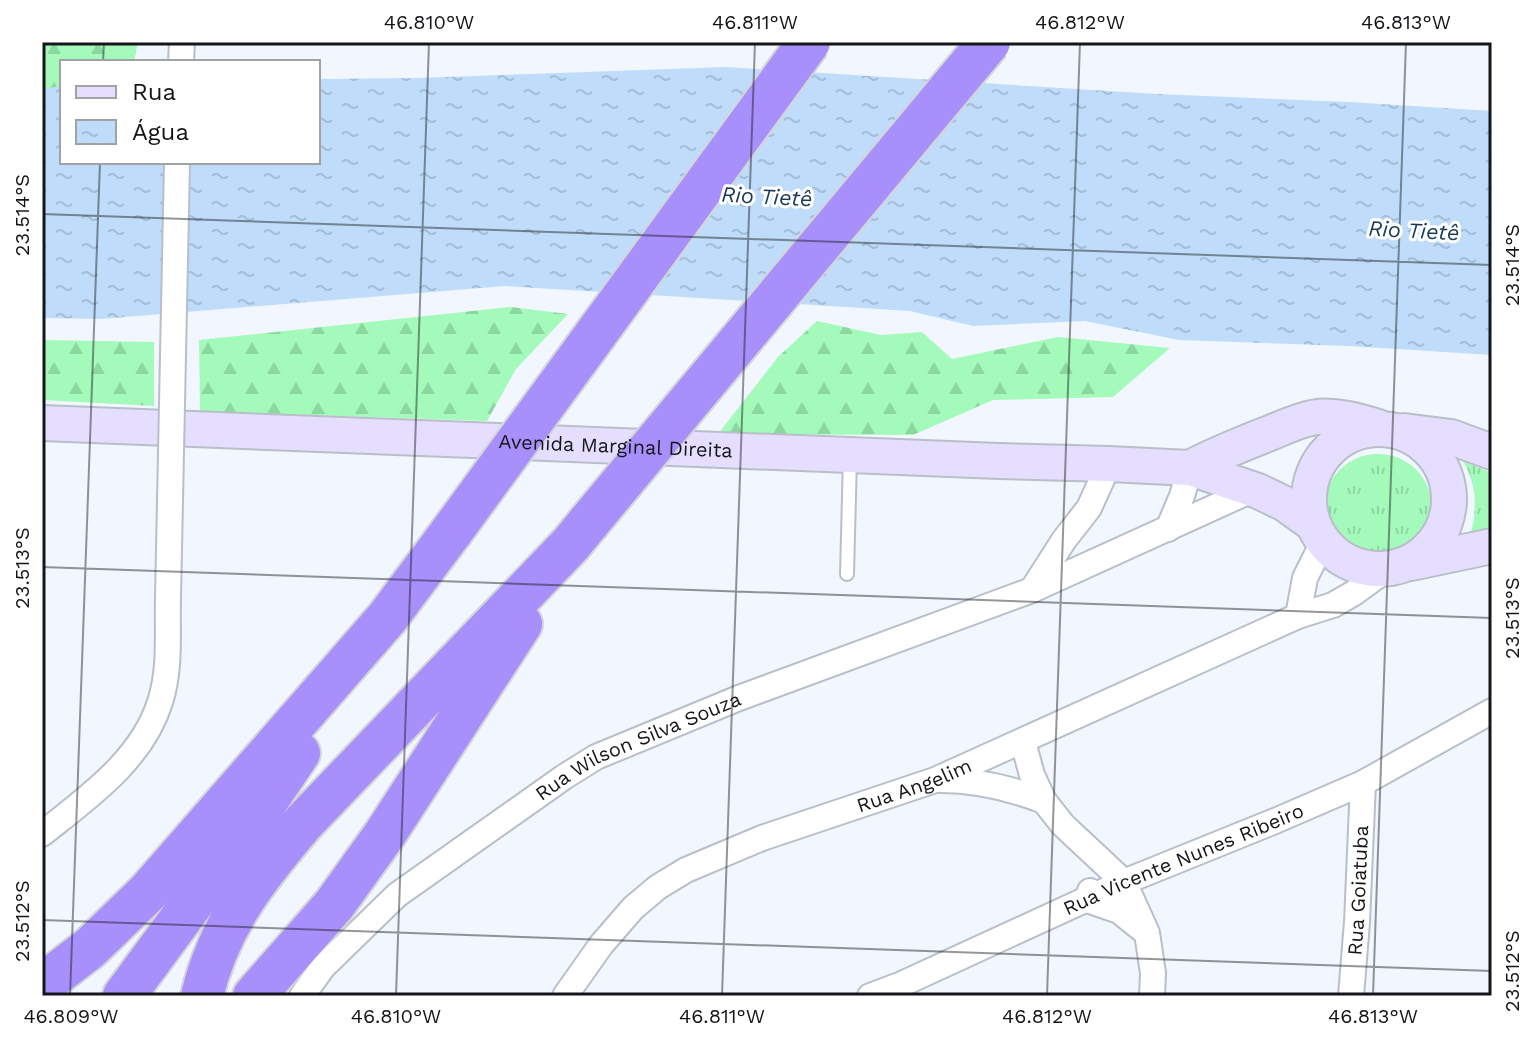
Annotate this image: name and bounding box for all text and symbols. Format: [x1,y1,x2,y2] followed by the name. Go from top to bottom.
[384,10,474,34] text: 46.810°W
[712,10,798,34] text: 46.811°W
[1035,10,1125,34] text: 46.812°W
[1361,10,1451,34] text: 46.813°W
[60,60,320,164] legend
[132,78,176,106] text: Rua
[132,118,189,146] text: Água
[10,174,34,256] text: 23.514°S
[721,182,813,211] water label: Rio Tietê
[1368,216,1460,245] water label: Rio Tietê
[1500,224,1524,306] text: 23.514°S
[498,429,733,462] street label: Avenida Marginal Direita
[10,527,34,609] text: 23.513°S
[1500,577,1524,659] text: 23.513°S
[531,687,745,806] street label: Rua Wilson Silva Souza
[853,753,975,817] street label: Rua Angelim
[1059,798,1307,920] street label: Rua Vicente Nunes Ribeiro
[1342,825,1373,956] street label: Rua Goiatuba
[10,880,34,962] text: 23.512°S
[1500,930,1524,1012] text: 23.512°S
[23,1004,119,1028] text: 46.809°W
[351,1004,441,1028] text: 46.810°W
[679,1004,765,1028] text: 46.811°W
[1002,1004,1092,1028] text: 46.812°W
[1328,1004,1418,1028] text: 46.813°W

